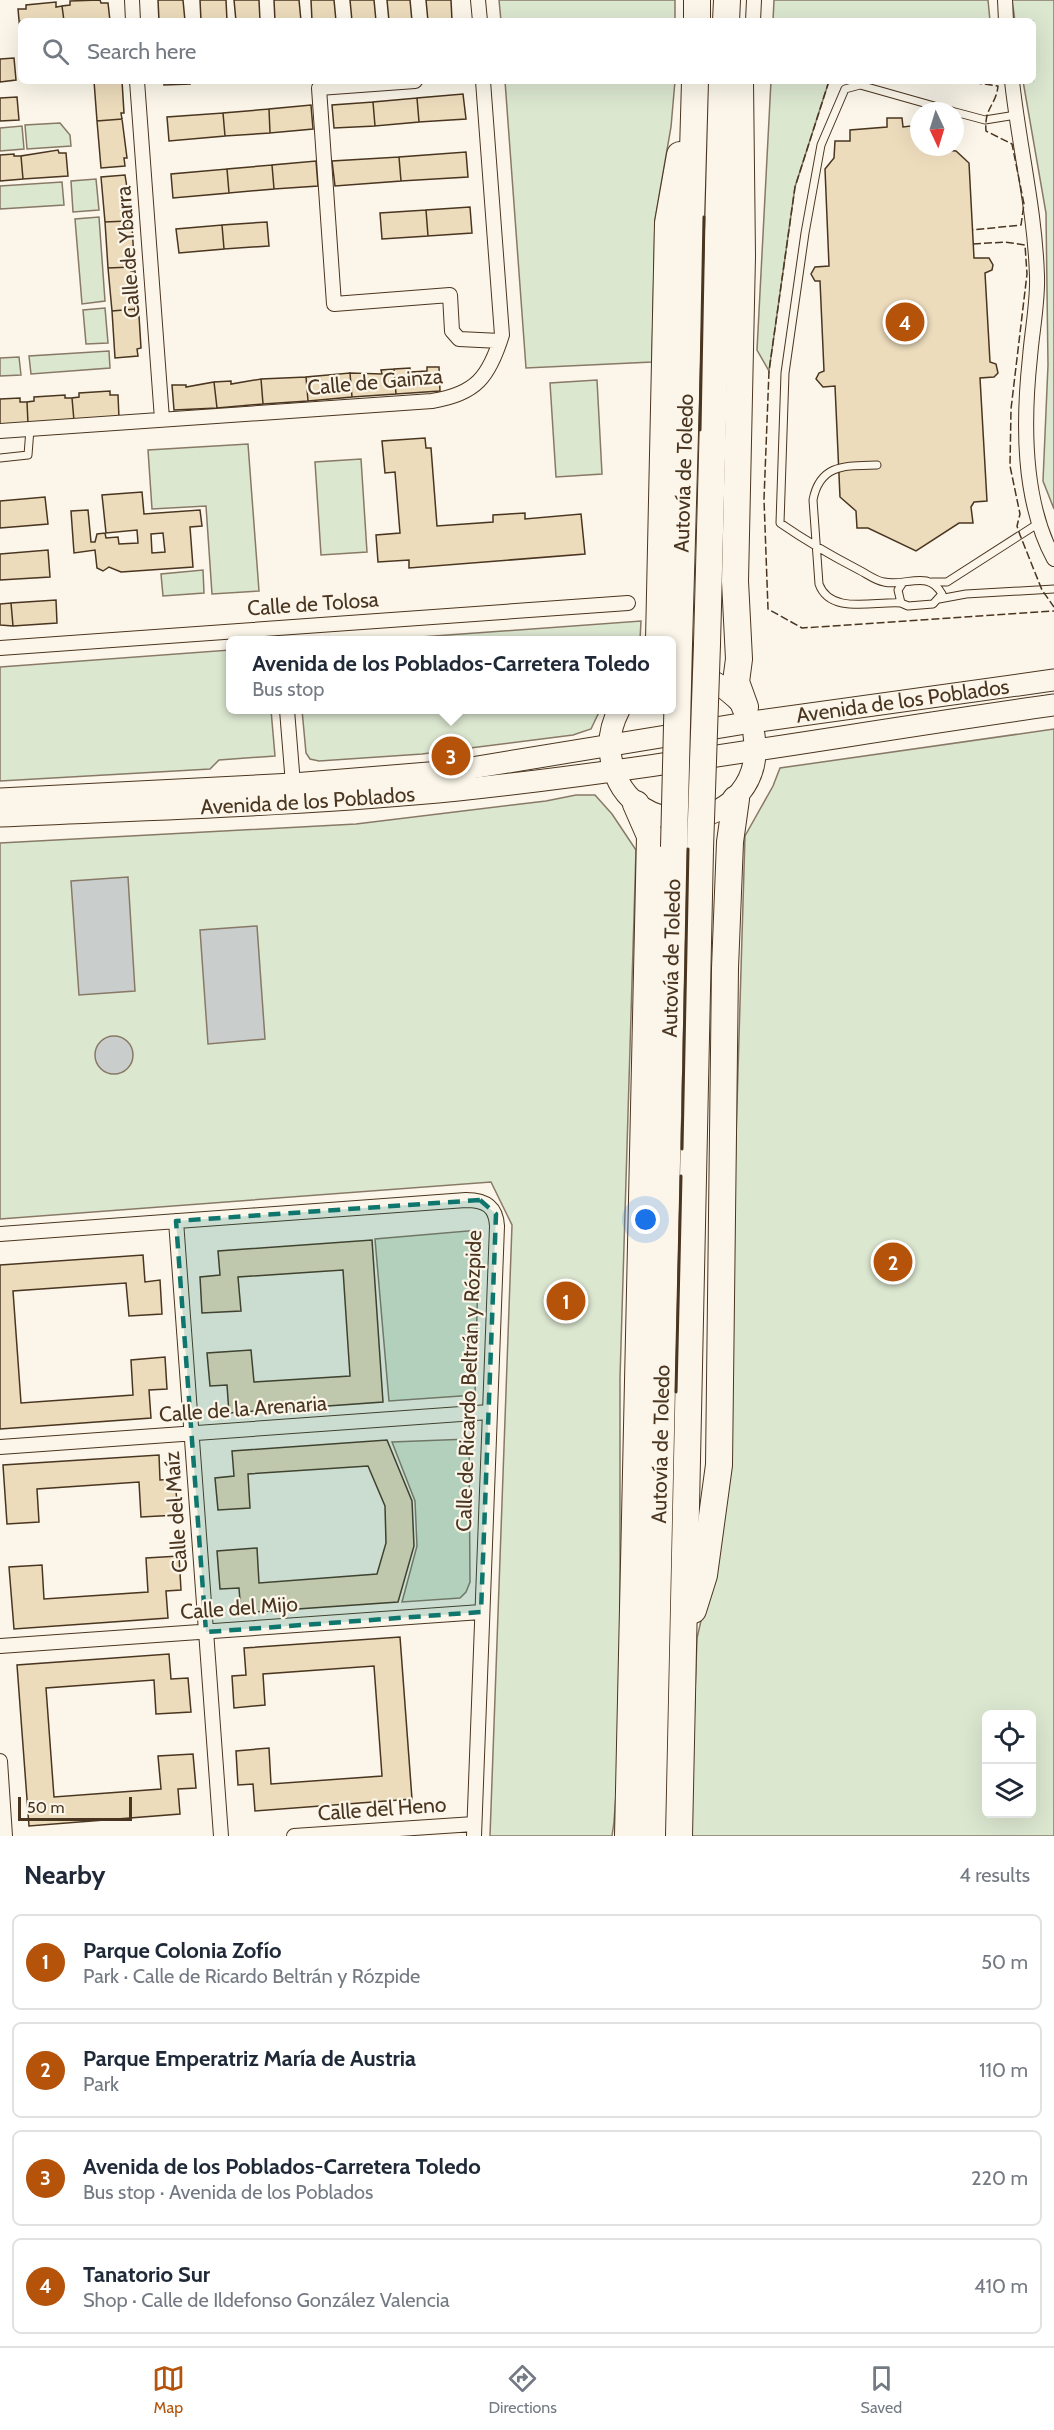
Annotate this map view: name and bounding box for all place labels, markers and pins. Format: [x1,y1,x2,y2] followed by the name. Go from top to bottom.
[886,300,924,344] pin: 4
[432,734,470,778] pin: 3
[874,1240,912,1284] pin: 2
[546,1278,586,1324] pin: 1

